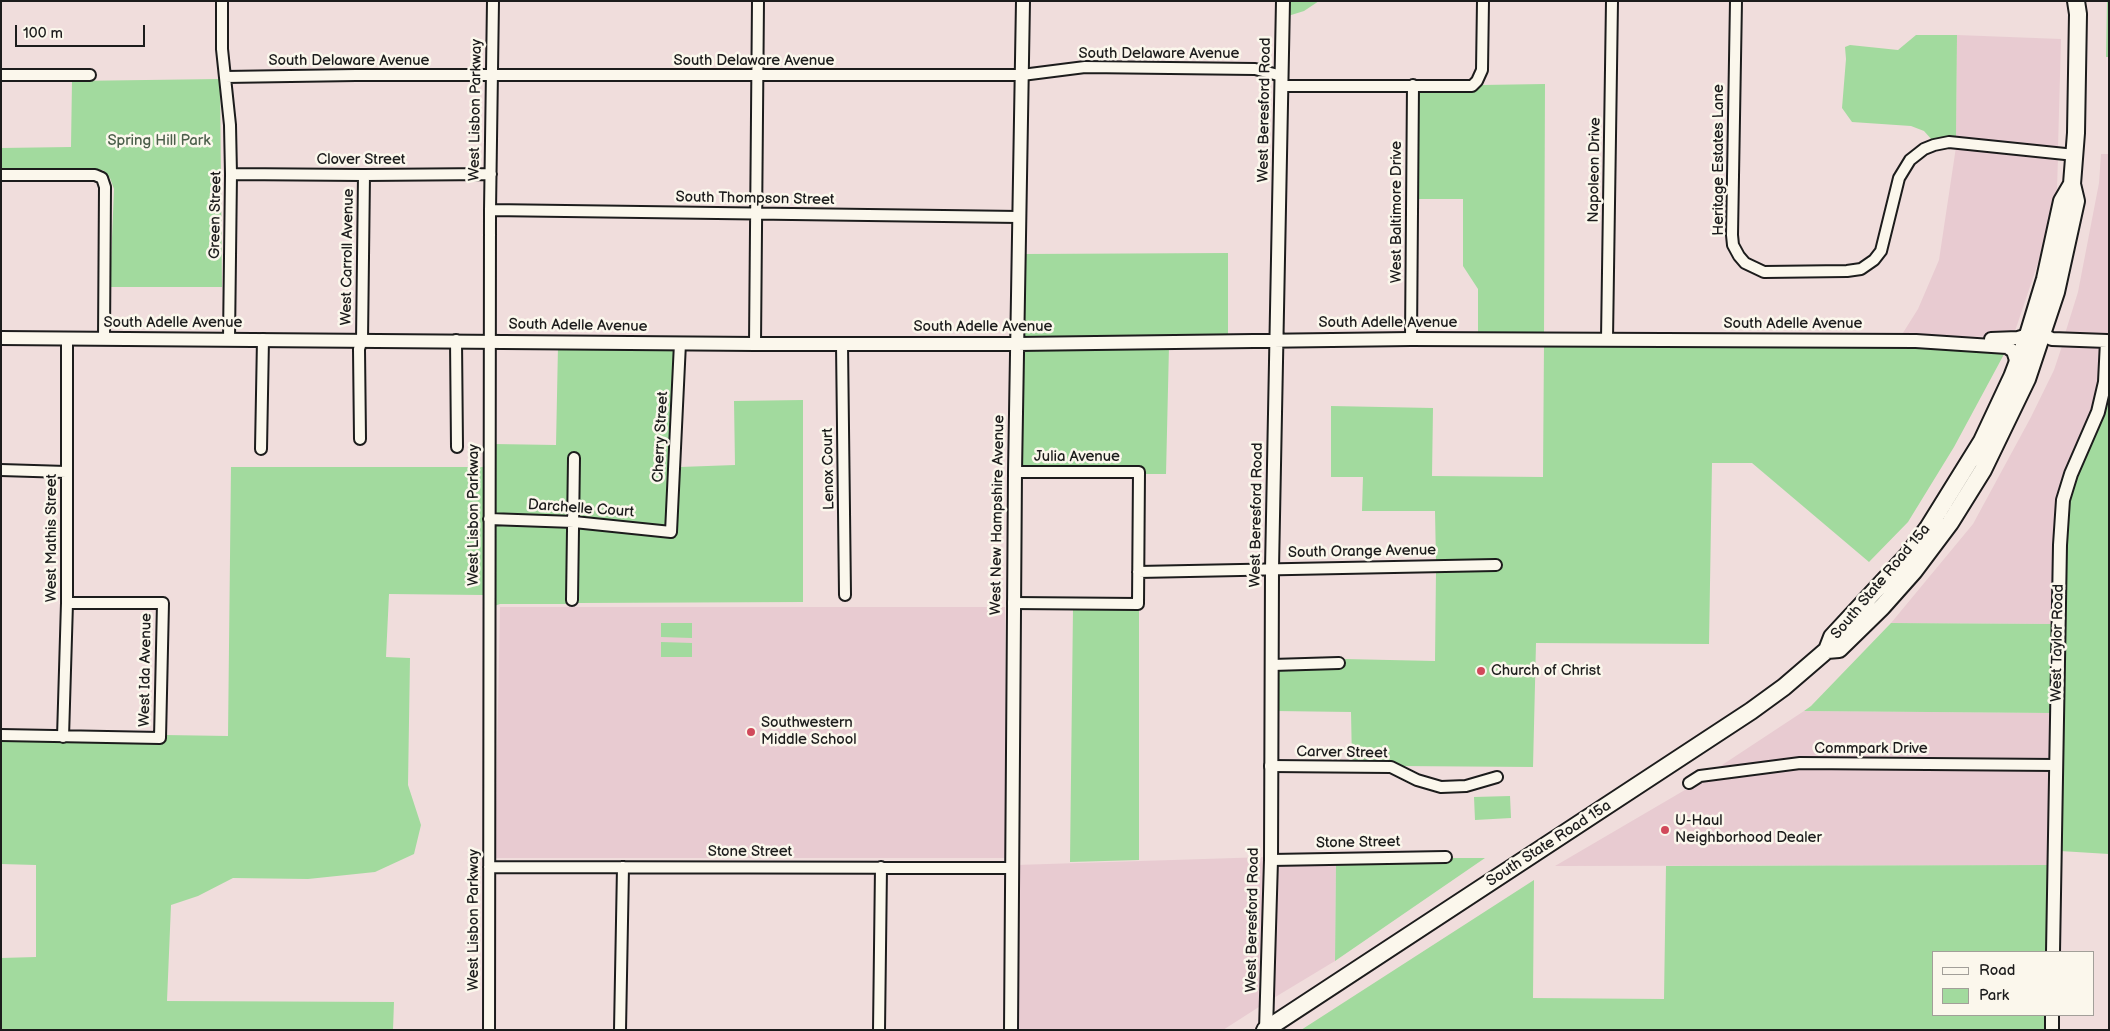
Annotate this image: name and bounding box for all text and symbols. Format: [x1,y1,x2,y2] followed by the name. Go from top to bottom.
[18,15,148,47] scale bar
[23,24,63,43] text: 100 m
[1255,37,1275,183] street label: West Beresford Road
[466,39,486,181] street label: West Lisbon Parkway
[1079,45,1239,63] street label: South Delaware Avenue
[269,52,429,70] street label: South Delaware Avenue
[674,52,834,70] street label: South Delaware Avenue
[1710,84,1728,236] street label: Heritage Estates Lane
[1585,117,1605,223] street label: Napoleon Drive
[107,132,211,150] park label: Spring Hill Park
[1388,141,1406,283] street label: West Baltimore Drive
[317,151,405,169] street label: Clover Street
[206,171,226,259] street label: Green Street
[338,188,358,326] street label: West Carroll Avenue
[675,189,835,209] street label: South Thompson Street
[104,314,242,332] street label: South Adelle Avenue
[1319,314,1457,332] street label: South Adelle Avenue
[1724,315,1862,333] street label: South Adelle Avenue
[508,316,648,336] street label: South Adelle Avenue
[914,318,1052,336] street label: South Adelle Avenue
[650,391,672,483] street label: Cherry Street
[987,415,1009,615] street label: West New Hampshire Avenue
[819,428,839,510] street label: Lenox Court
[1247,442,1267,588] street label: West Beresford Road
[465,444,483,586] street label: West Lisbon Parkway
[1034,448,1120,466] street label: Julia Avenue
[43,474,61,602] street label: West Mathis Street
[527,496,635,522] street label: Darchelle Court
[1828,521,1934,643] street label: South State Road 15a
[1288,542,1436,562] street label: South Orange Avenue
[2048,584,2068,702] street label: West Taylor Road
[136,613,156,727] street label: West Ida Avenue
[1491,662,1601,680] place label: Church of Christ
[1475,665,1487,677] marker: Church of Christ
[761,714,857,749] place label: Southwestern Middle School
[745,726,757,738] marker: Southwestern Middle School
[1814,740,1928,758] street label: Commpark Drive
[1296,743,1388,763] street label: Carver Street
[1483,797,1615,891] street label: South State Road 15a
[1675,812,1822,847] place label: U-Haul Neighborhood Dealer
[1659,824,1671,836] marker: U-Haul Neighborhood Dealer
[1316,833,1400,853] street label: Stone Street
[708,843,792,861] street label: Stone Street
[1243,847,1263,993] street label: West Beresford Road
[465,849,483,991] street label: West Lisbon Parkway
[1932,951,2095,1016] legend
[1979,961,2015,980] text: Road
[1979,986,2009,1005] text: Park

